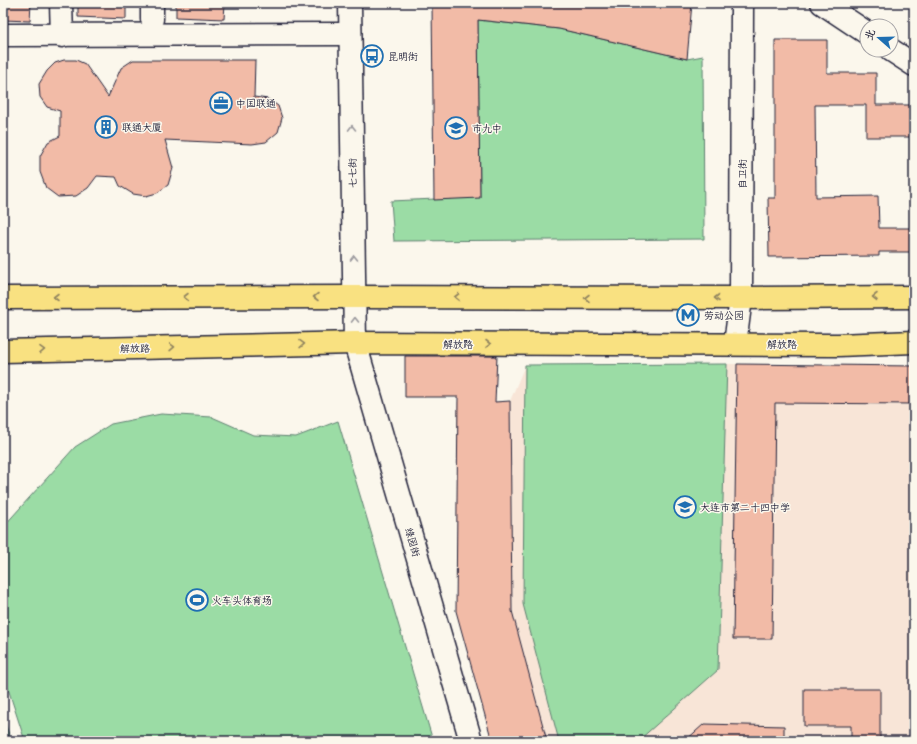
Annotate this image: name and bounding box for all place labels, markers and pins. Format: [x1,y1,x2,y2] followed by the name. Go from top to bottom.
[359,43,385,69] bus stop icon: 昆明街
[388,49,418,63] place label: 昆明街
[208,90,234,116] office icon: 中国联通
[236,96,276,110] place label: 中国联通
[93,114,119,140] building icon: 联通大厦
[443,115,469,141] school or university icon: 市九中
[122,120,162,134] place label: 联通大厦
[472,121,502,135] place label: 市九中
[675,302,701,328] metro station icon: 劳动公园
[704,308,744,322] place label: 劳动公园
[672,494,698,520] school or university icon: 大连市第二十四中学
[700,500,790,514] place label: 大连市第二十四中学
[184,587,210,613] sports icon: 火车头体育场
[212,593,272,607] place label: 火车头体育场

